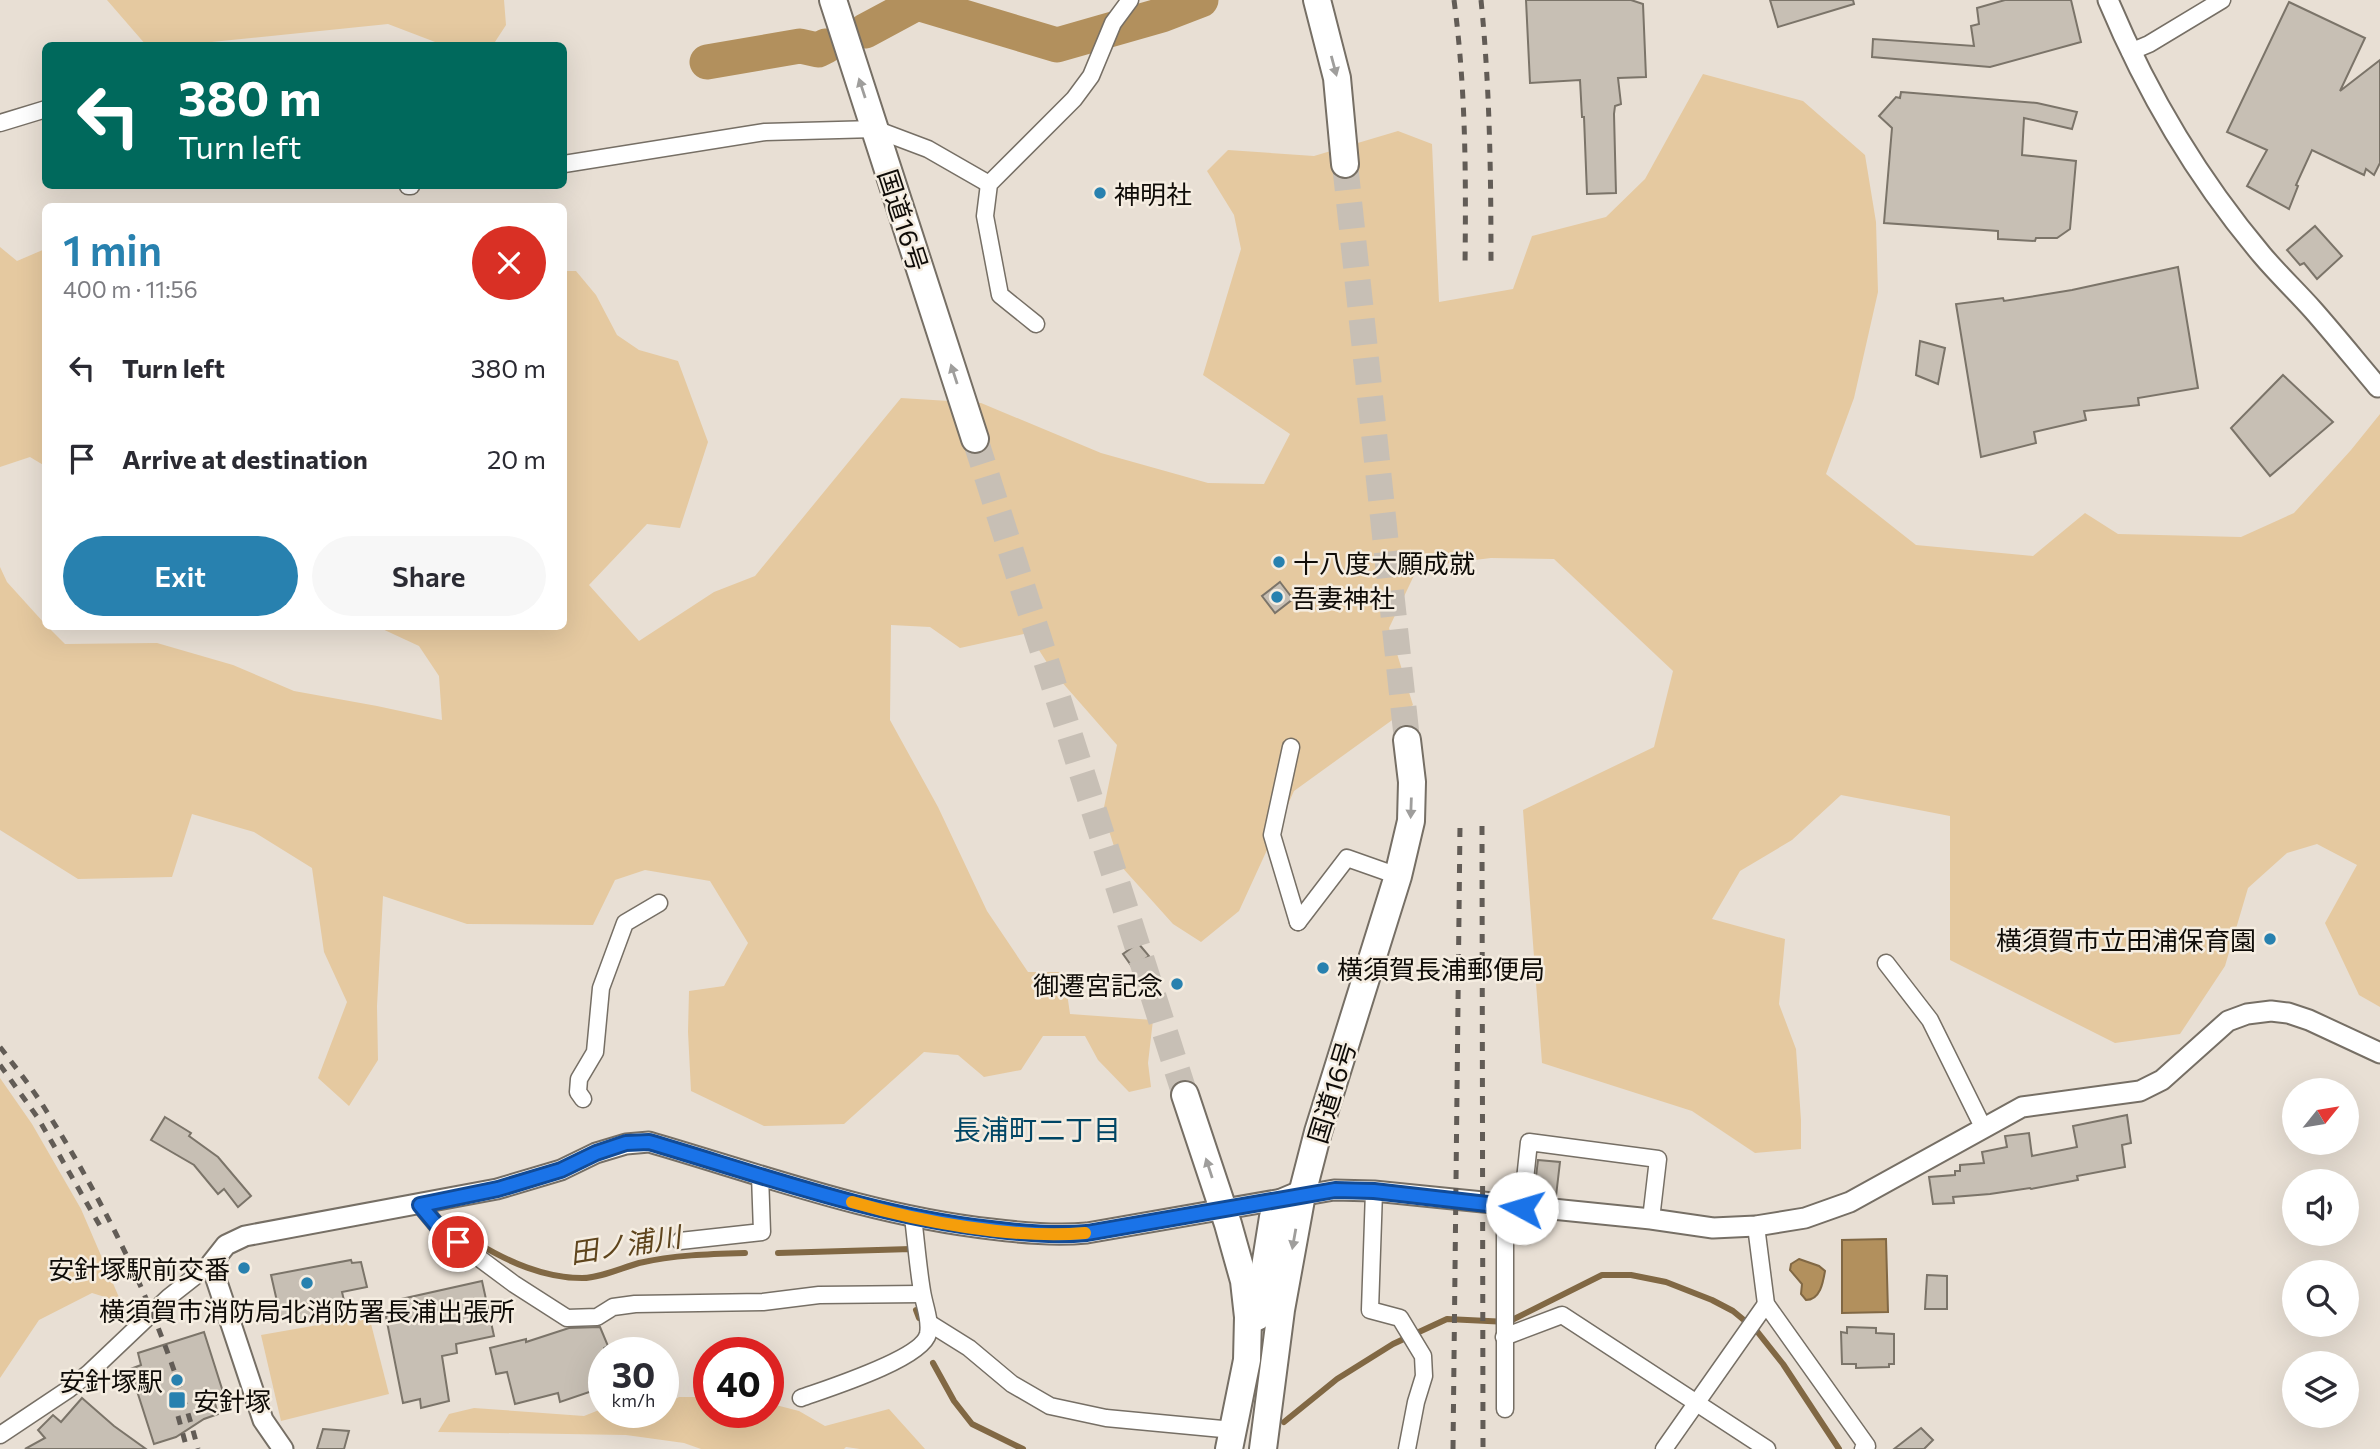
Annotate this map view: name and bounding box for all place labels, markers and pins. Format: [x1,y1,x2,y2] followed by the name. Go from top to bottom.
[1114,178,1192,209] place label: 神明社
[1092,185,1108,201] marker: 神明社
[1293,547,1475,578] place label: 十八度大願成就
[1271,554,1287,570] marker: 十八度大願成就
[1291,582,1395,613] place label: 吾妻神社
[1269,589,1285,605] marker: 吾妻神社
[1996,924,2256,955] place label: 横須賀市立田浦保育園
[2262,931,2278,947] marker: 横須賀市立田浦保育園
[1337,953,1545,984] place label: 横須賀長浦郵便局
[1315,960,1331,976] marker: 横須賀長浦郵便局
[1033,969,1163,1000] place label: 御遷宮記念
[1169,976,1185,992] marker: 御遷宮記念
[428,1212,488,1272] pin
[48,1253,230,1284] place label: 安針塚駅前交番
[236,1260,252,1276] marker: 安針塚駅前交番
[299,1275,315,1291] marker: 横須賀市消防局北消防署長浦出張所
[99,1295,515,1326] place label: 横須賀市消防局北消防署長浦出張所
[59,1365,163,1396] place label: 安針塚駅
[169,1372,185,1388] marker: 安針塚駅
[193,1385,271,1416] place label: 安針塚
[167,1390,187,1410] marker: 安針塚

